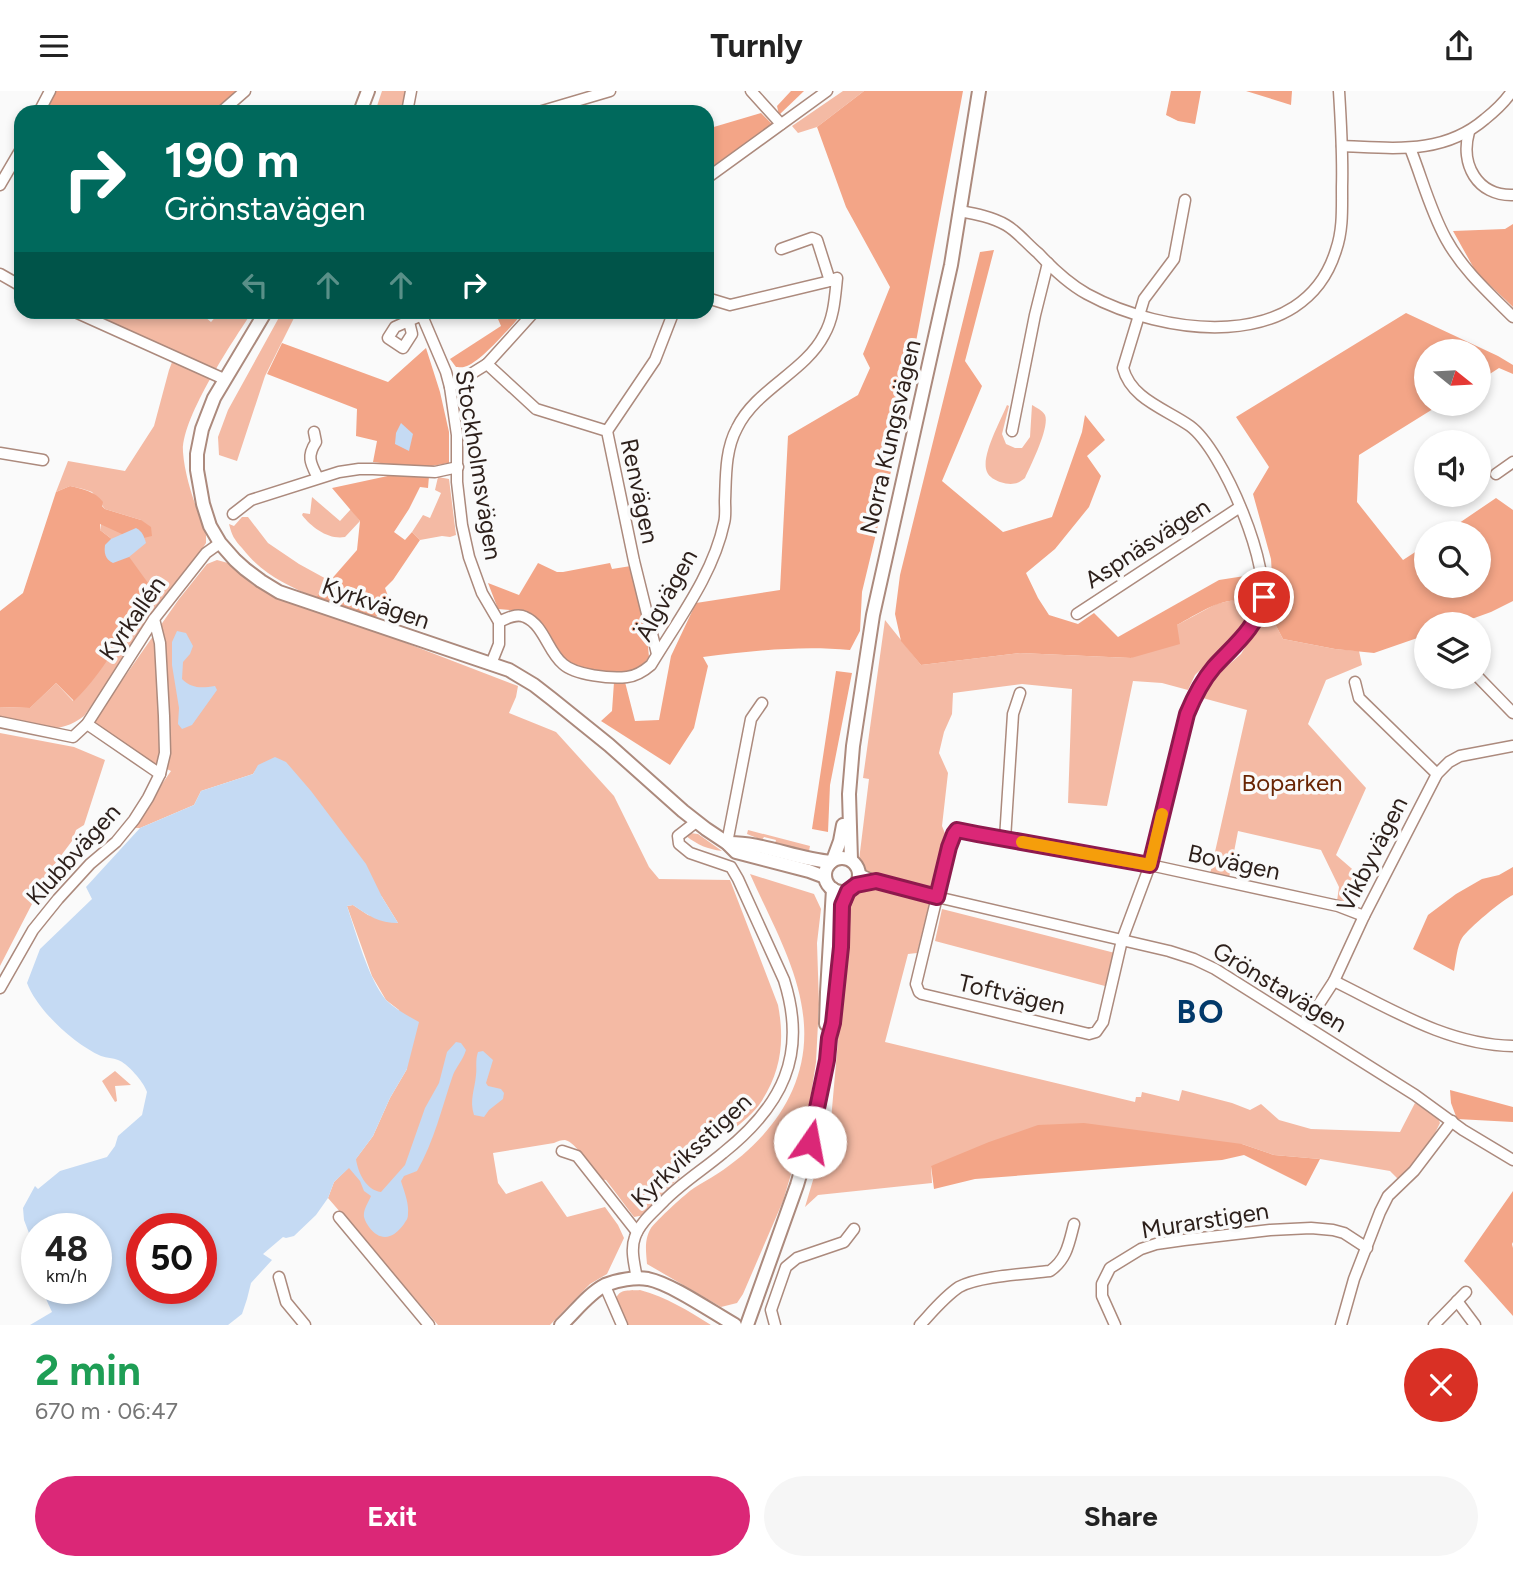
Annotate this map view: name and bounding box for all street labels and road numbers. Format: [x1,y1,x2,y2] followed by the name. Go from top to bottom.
[854,337,926,537] street label: Norra Kungsvägen
[450,368,508,562] street label: Stockholmsvägen
[615,436,665,546] street label: Renvägen
[1079,492,1215,594] street label: Aspnäsvägen
[629,544,703,646] street label: Älgvägen
[93,570,171,666] street label: Kyrkallén
[318,571,434,635] street label: Kyrkvägen
[1331,792,1413,916] street label: Vikbyvägen
[20,797,126,911] street label: Klubbvägen
[1185,838,1283,886] street label: Bovägen
[1208,936,1352,1038] street label: Grönstavägen
[956,968,1068,1020] street label: Toftvägen
[625,1087,757,1213] street label: Kyrkviksstigen
[1139,1196,1271,1244] street label: Murarstigen

